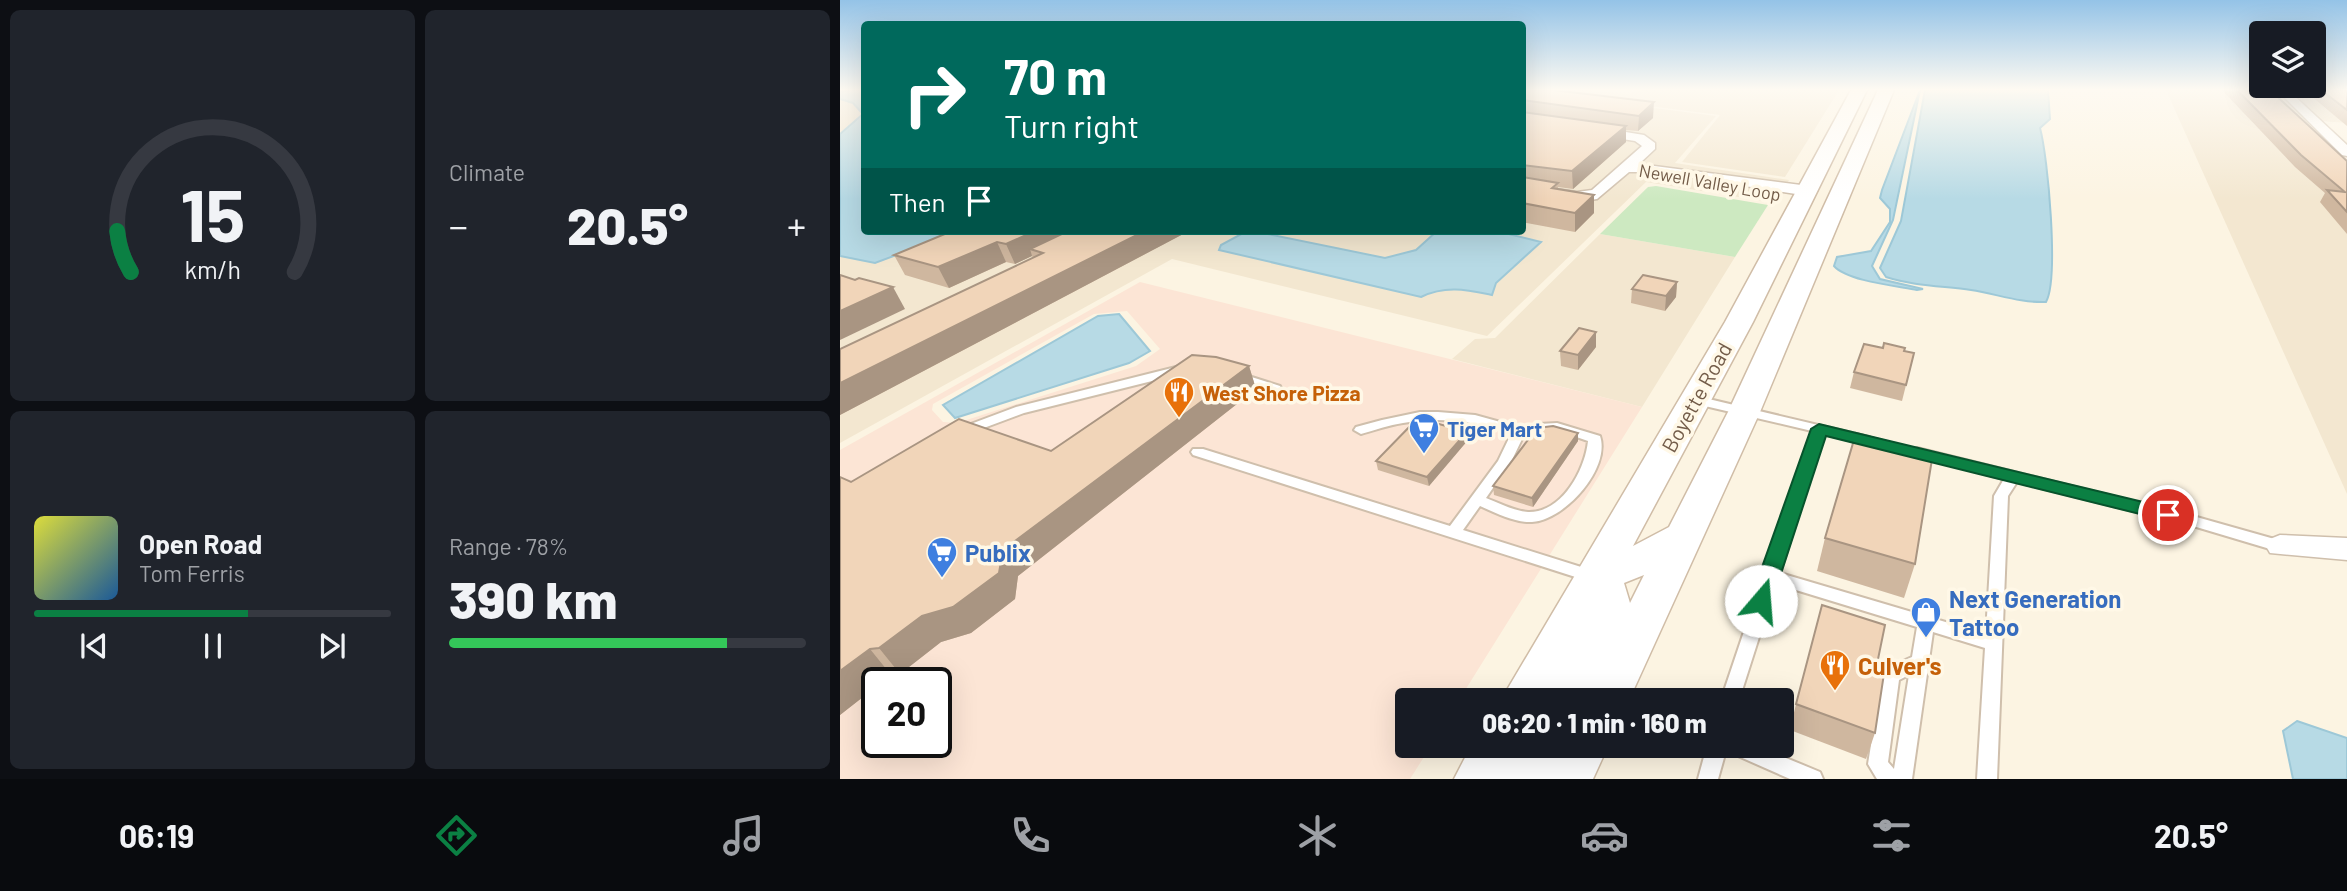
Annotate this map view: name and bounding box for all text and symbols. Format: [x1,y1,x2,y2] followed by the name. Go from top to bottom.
[2249,21,2326,98] map controls
[2249,21,2326,98] button: layers
[1004,46,1107,105] text: 70 m
[889,49,980,140] icon: right
[1004,106,1139,144] text: Turn right
[449,158,525,186] text: Climate
[1637,159,1783,205] street label: Newell Valley Loop
[180,169,245,257] text: 15
[960,182,998,220] icon: arrive
[889,186,946,217] text: Then
[567,193,688,255] text: 20.5°
[449,202,468,248] text: −
[787,202,806,248] text: +
[184,253,241,283] text: km/h
[1656,338,1736,456] street label: Boyette Road
[1162,375,1196,419] restaurant icon: West Shore Pizza
[1202,380,1361,405] place label: West Shore Pizza
[1407,411,1441,455] supermarket icon: Tiger Mart
[1447,416,1542,441] place label: Tiger Mart
[2138,485,2198,545] pin
[2149,496,2187,534] icon: arrive
[139,528,262,559] text: Open Road
[449,532,568,560] text: Range · 78%
[925,535,959,579] supermarket icon: Publix
[965,538,1031,567] place label: Publix
[139,559,245,587] text: Tom Ferris
[1724,564,1798,638] position arrow
[449,567,617,629] text: 390 km
[1949,584,2121,641] place label: Next Generation Tattoo
[1909,595,1943,639] shop icon: Next Generation Tattoo
[75,627,113,665] icon: previous
[194,627,232,665] icon: pause
[313,627,351,665] icon: next
[1818,648,1852,692] restaurant icon: Culver's
[1858,651,1941,680] place label: Culver's
[861,667,952,758] speed limit sign: 20
[1482,707,1707,738] text: 06:20 · 1 min · 160 m
[432,811,481,860] icon: directions
[719,811,768,860] icon: music
[1006,811,1055,860] icon: phone
[1293,811,1342,860] icon: climate
[1580,811,1629,860] icon: car
[1867,811,1916,860] icon: filters
[119,816,194,854] text: 06:19
[2154,816,2228,854] text: 20.5°

